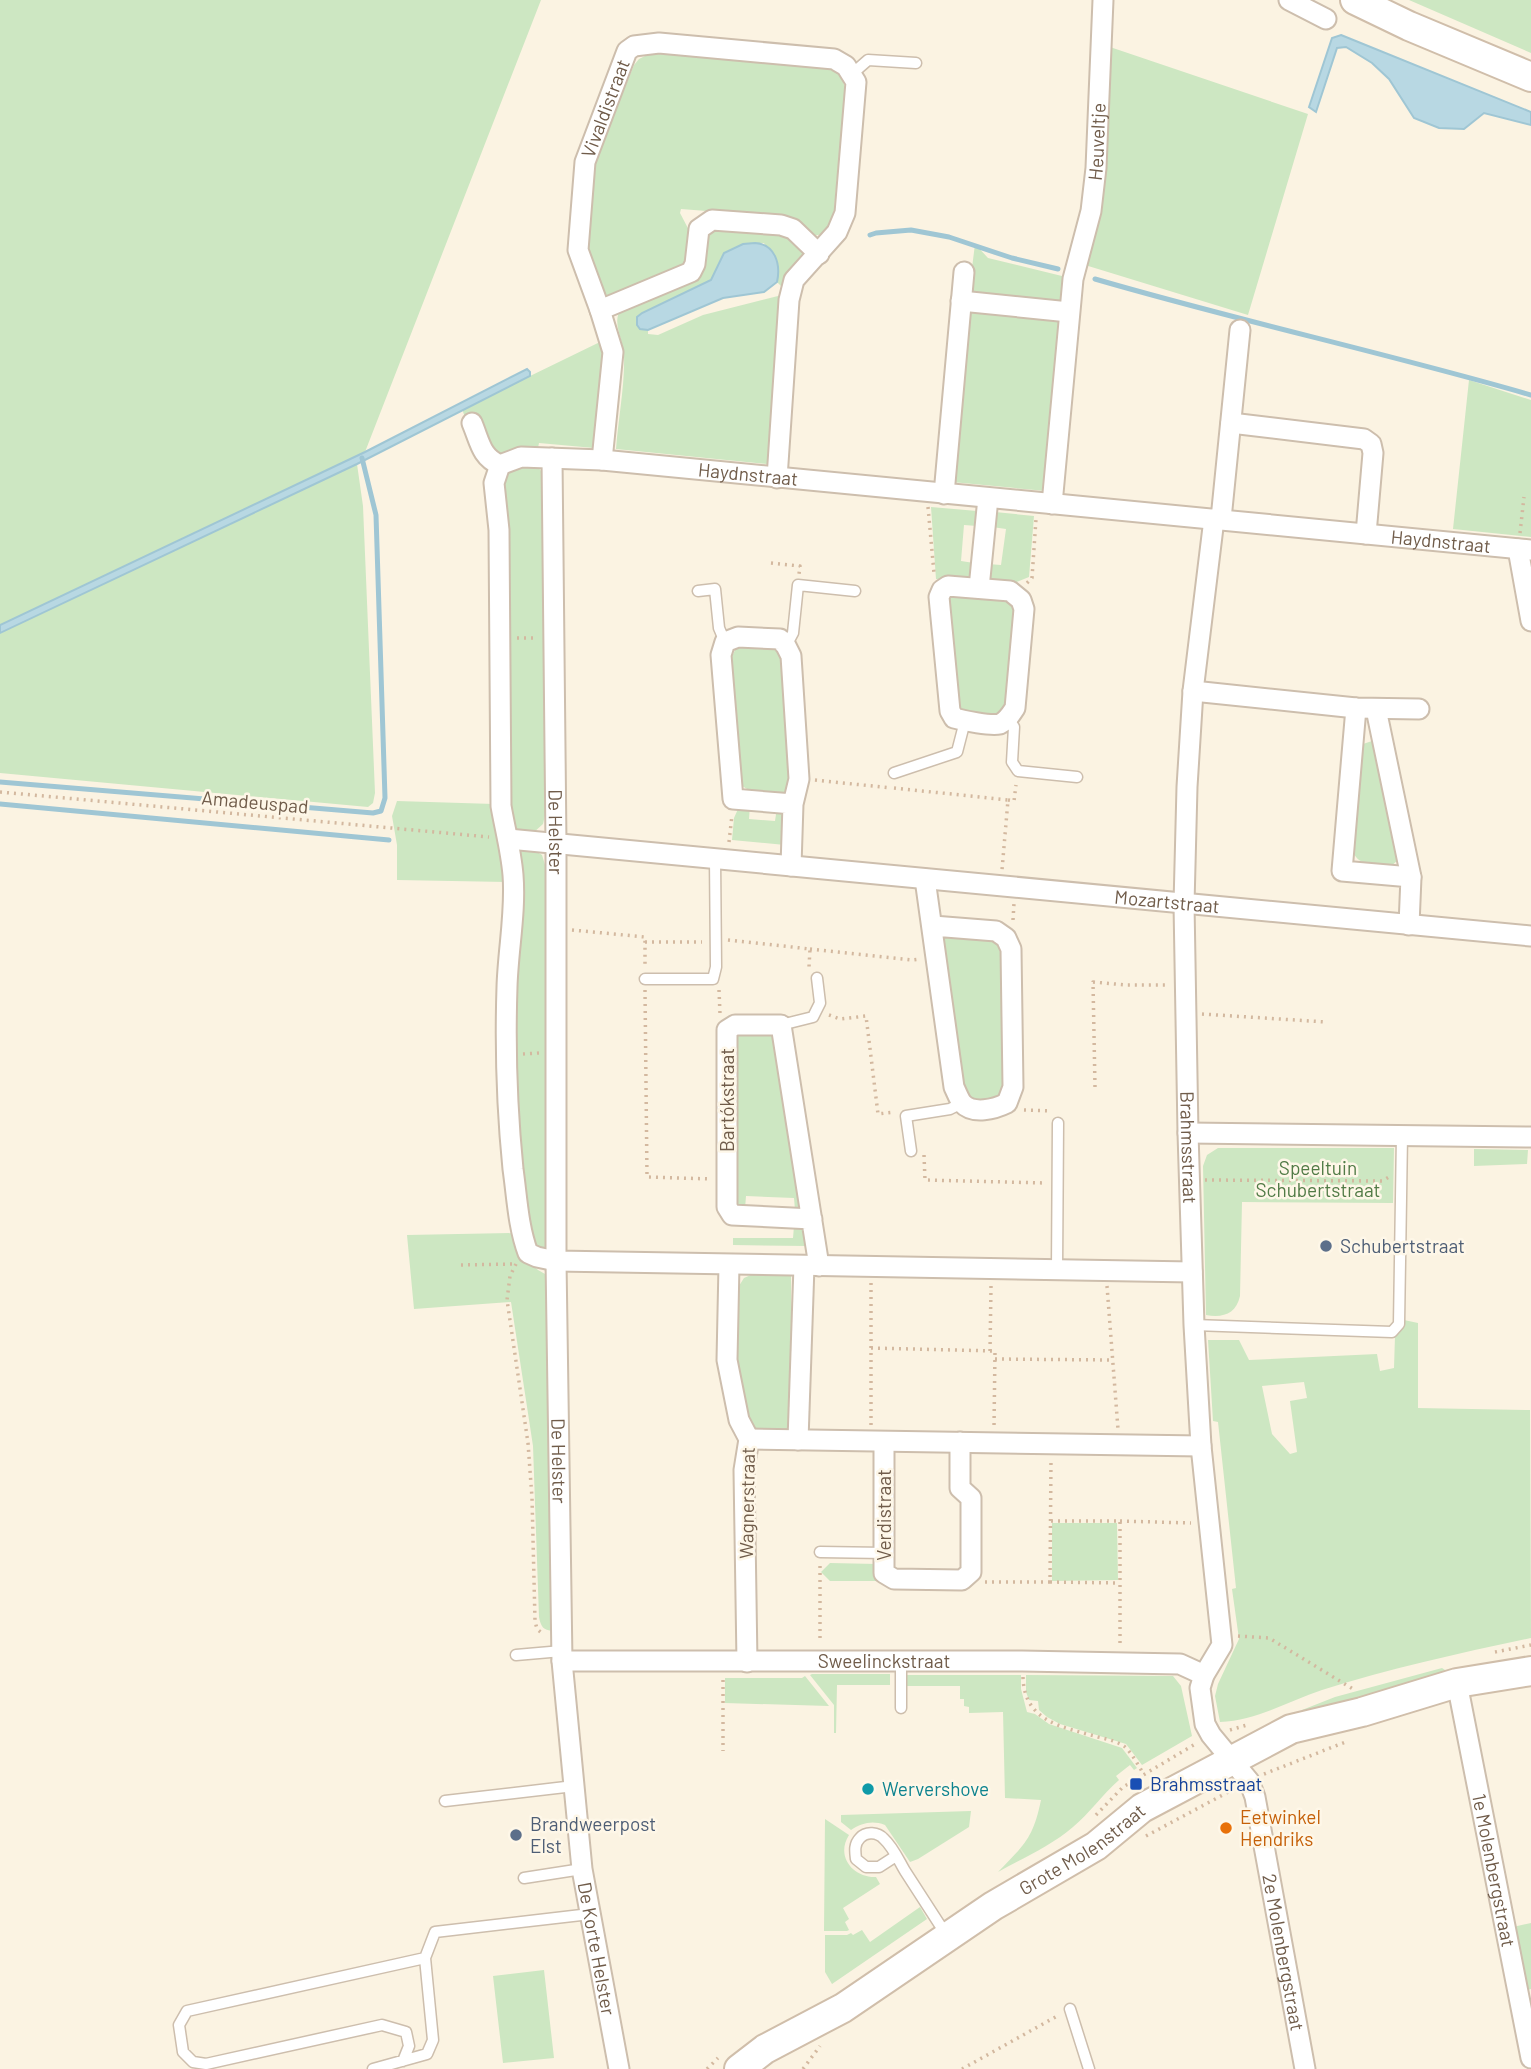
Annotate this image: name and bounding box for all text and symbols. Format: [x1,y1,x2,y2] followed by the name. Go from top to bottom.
[576,56,634,161] street label: Vivaldistraat
[1083,102,1110,182] street label: Heuveltje
[697,457,799,490] street label: Haydnstraat
[1390,524,1492,557] street label: Haydnstraat
[201,785,310,818] street label: Amadeuspad
[544,789,568,875] street label: De Helster
[1114,885,1221,917] street label: Mozartstraat
[715,1048,738,1152] street label: Bartókstraat
[1176,1091,1202,1204] street label: Brahmsstraat
[1255,1156,1381,1201] park label: Speeltuin Schubertstraat
[1340,1234,1465,1257] place label: Schubertstraat
[1318,1238,1334,1254] marker: Schubertstraat
[547,1418,572,1504] street label: De Helster
[734,1447,759,1559] street label: Wagnerstraat
[872,1469,895,1561] street label: Verdistraat
[818,1649,950,1672] street label: Sweelinckstraat
[1150,1772,1262,1795] place label: Brahmsstraat
[1128,1776,1144,1792] marker: Brahmsstraat
[882,1777,989,1800] place label: Wervershove
[860,1781,876,1797] marker: Wervershove
[1468,1792,1521,1949] street label: 1e Molenbergstraat
[1015,1798,1149,1899] street label: Grote Molenstraat
[1240,1805,1321,1850] place label: Eetwinkel Hendriks
[530,1812,656,1857] place label: Brandweerpost Elst
[1218,1820,1234,1836] marker: Eetwinkel Hendriks
[508,1827,524,1843] marker: Brandweerpost Elst
[1258,1872,1310,2033] street label: 2e Molenbergstraat
[574,1880,621,2017] street label: De Korte Helster

